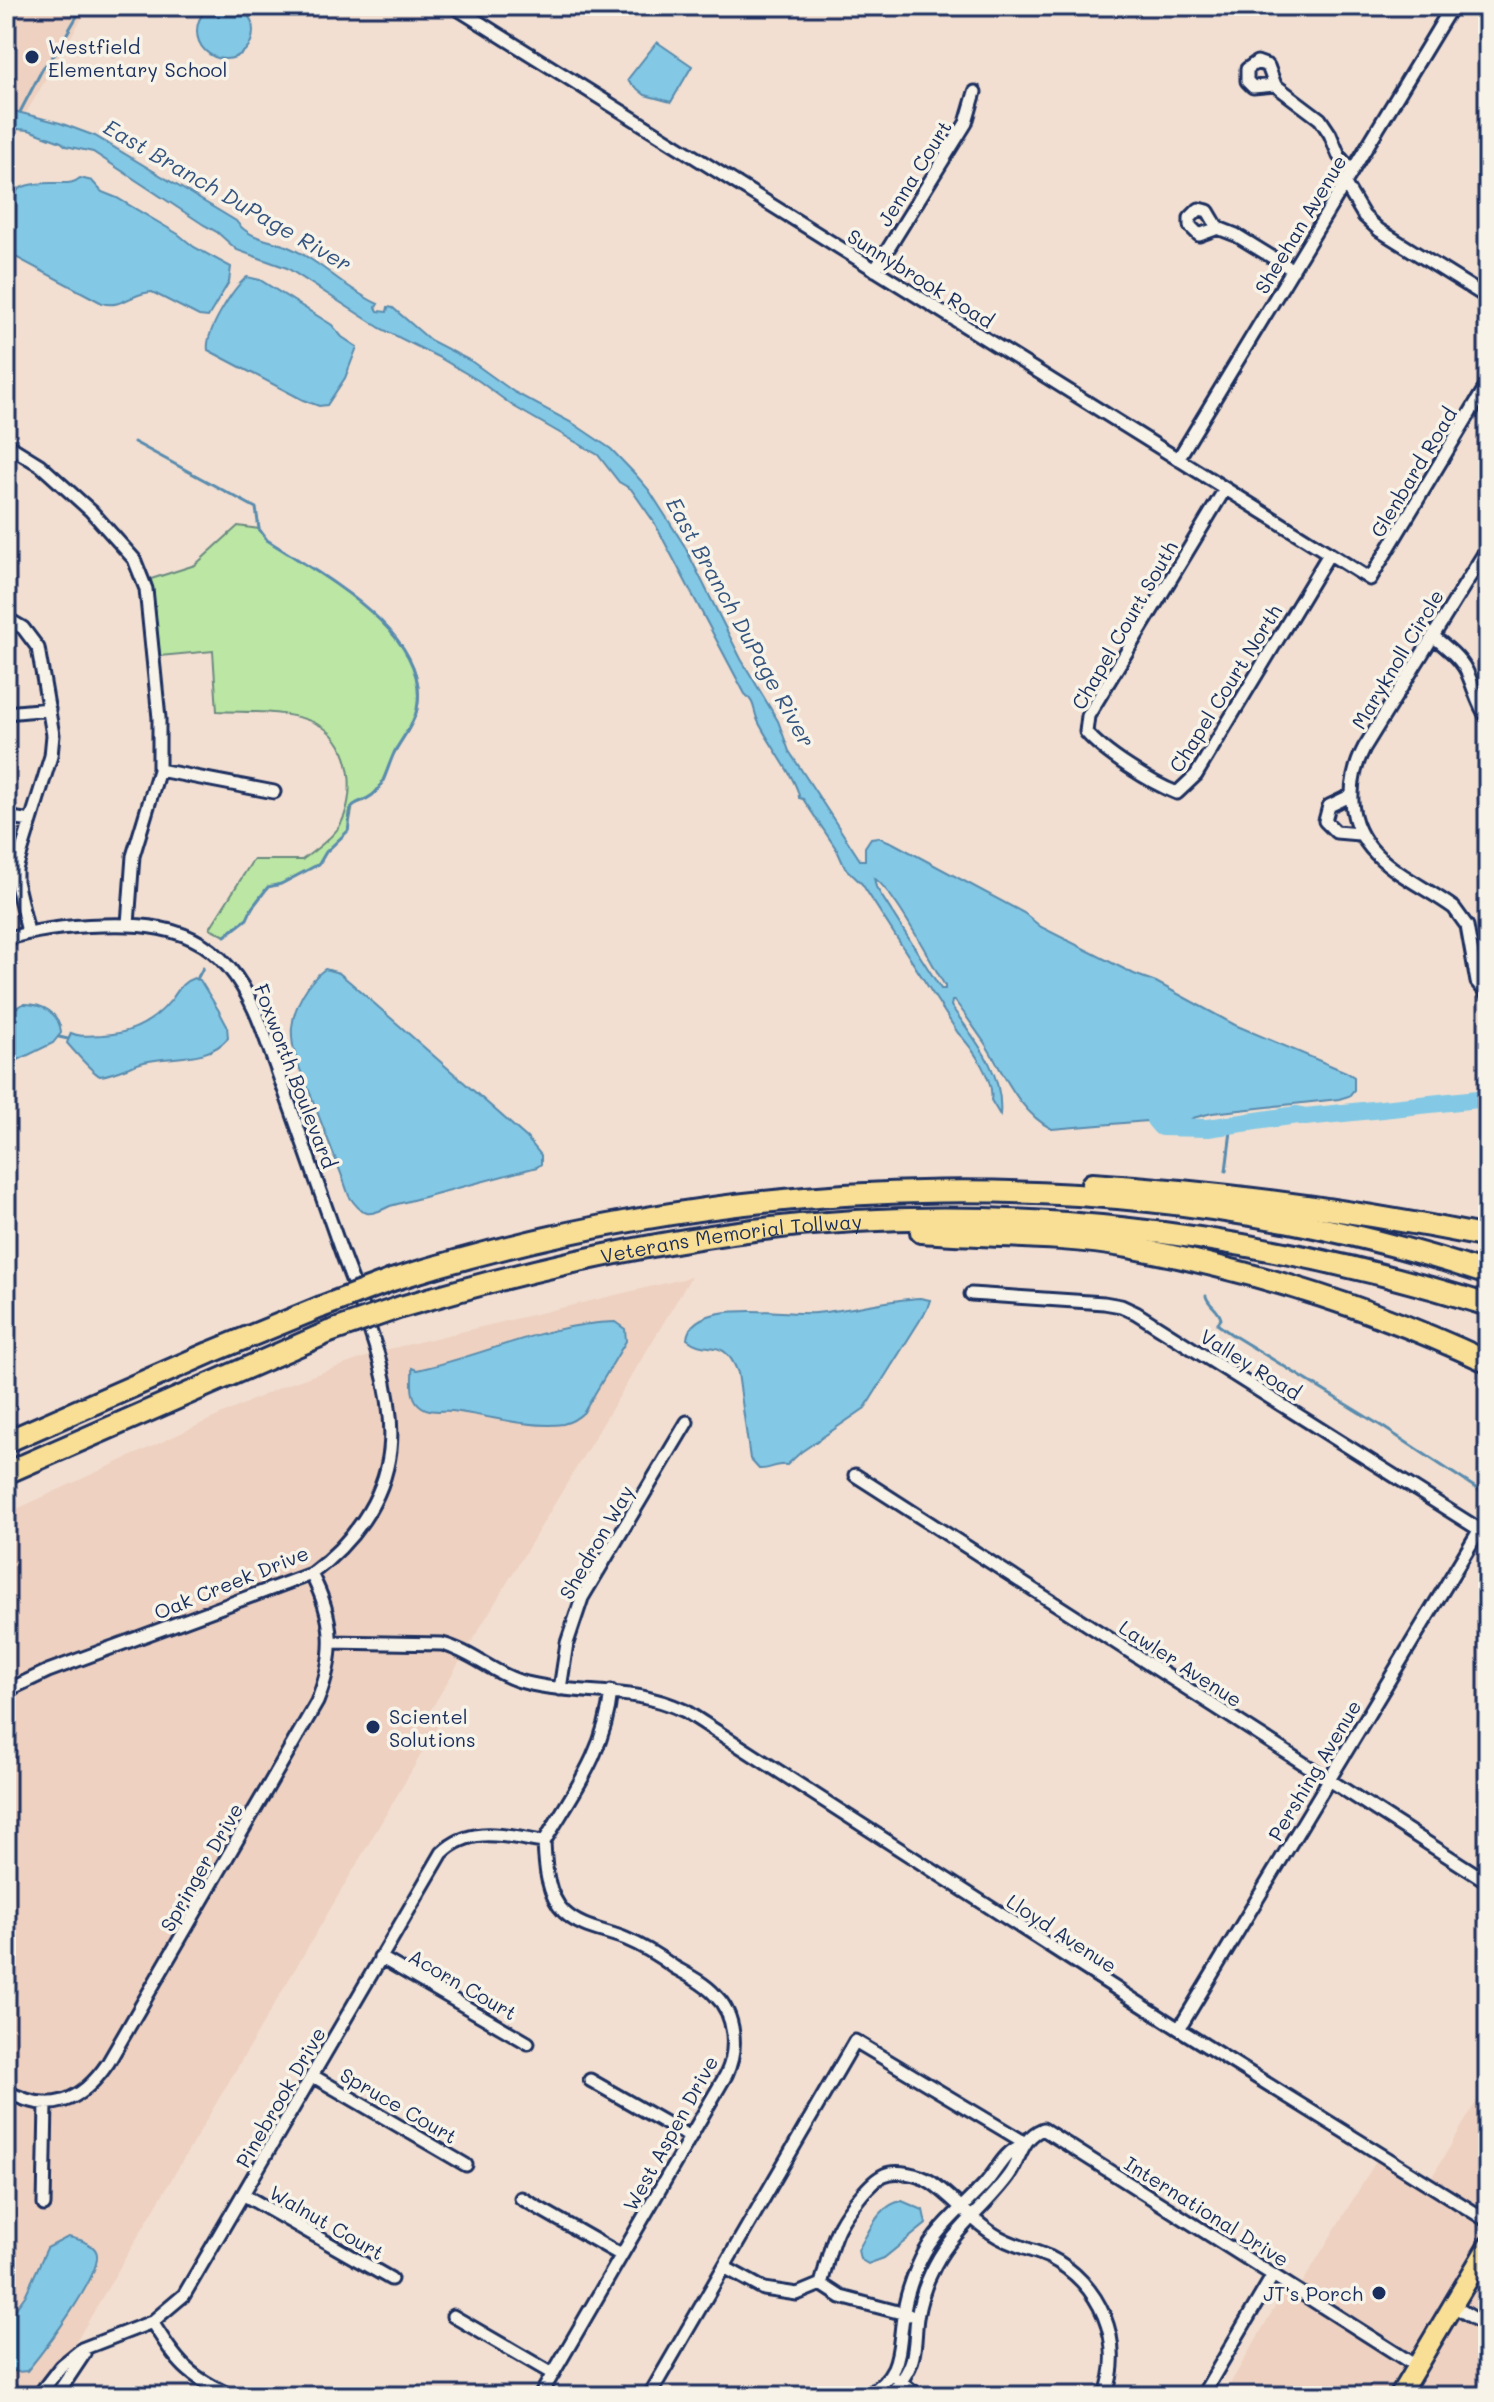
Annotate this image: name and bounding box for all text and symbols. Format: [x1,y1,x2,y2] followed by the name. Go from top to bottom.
[48,33,227,82] place label: Westfield Elementary School
[23,48,41,66] marker: Westfield Elementary School
[99,112,357,278] water label: East Branch DuPage River
[871,115,957,231] street label: Jenna Court
[1248,150,1352,298] street label: Sheehan Avenue
[843,222,999,334] street label: Sunnybrook Road
[1364,402,1462,542] street label: Glenbard Road
[660,492,822,752] water label: East Branch DuPage River
[1065,536,1183,714] street label: Chapel Court South
[1345,584,1449,734] street label: Maryknoll Circle
[1163,599,1287,777] street label: Chapel Court North
[249,980,343,1172] street label: Foxworth Boulevard
[598,1208,863,1269] street label: Veterans Memorial Tollway
[1196,1323,1306,1405] street label: Valley Road
[553,1480,639,1604] street label: Shedron Way
[150,1539,312,1625] street label: Oak Creek Drive
[1115,1614,1247,1712] street label: Lawler Avenue
[1262,1695,1366,1845] street label: Pershing Avenue
[389,1703,476,1752] place label: Scientel Solutions
[364,1718,382,1736] marker: Scientel Solutions
[154,1798,248,1936] street label: Springer Drive
[1002,1888,1122,1978] street label: Lloyd Avenue
[404,1943,522,2025] street label: Acorn Court
[229,2022,331,2172] street label: Pinebrook Drive
[617,2051,723,2215] street label: West Aspen Drive
[336,2061,462,2149] street label: Spruce Court
[1120,2150,1294,2272] street label: International Drive
[265,2179,389,2265] street label: Walnut Court
[1263,2280,1363,2306] place label: JT's Porch
[1370,2284,1388,2302] marker: JT's Porch

